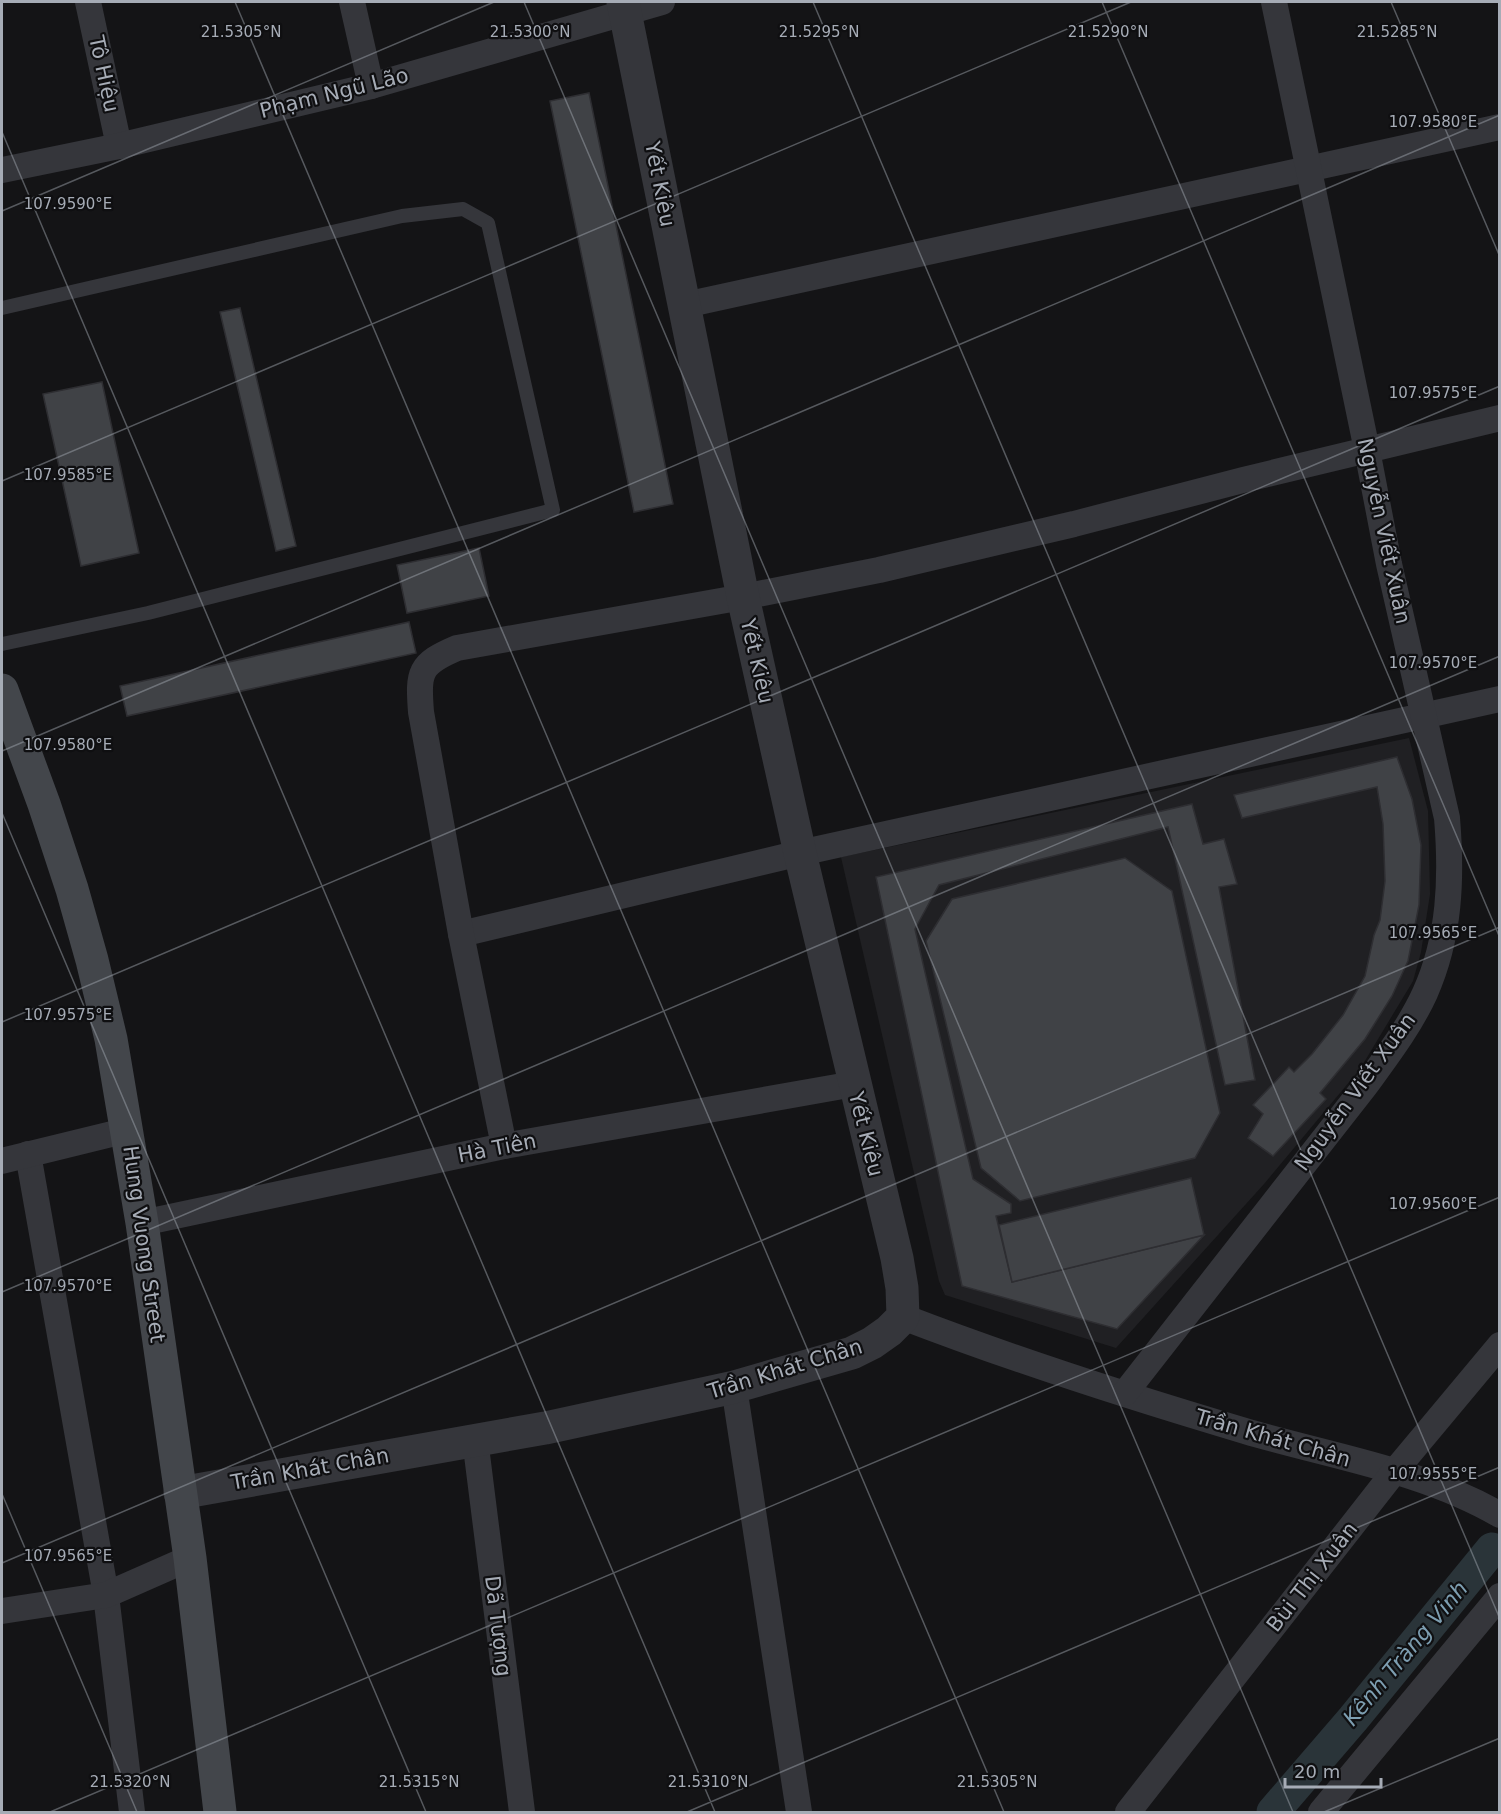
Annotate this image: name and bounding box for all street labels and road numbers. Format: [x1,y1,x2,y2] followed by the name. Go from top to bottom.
[84,33,124,114] street label: Tô Hiệu
[257,63,411,123] street label: Phạm Ngũ Lão
[640,138,680,229] street label: Yết Kiêu
[1353,436,1416,626] street label: Nguyễn Viết Xuân
[735,615,778,706] street label: Yết Kiêu
[1289,1008,1420,1176] street label: Nguyễn Viết Xuân
[844,1088,888,1179] street label: Yết Kiêu
[456,1129,538,1167] street label: Hà Tiên
[118,1144,170,1344] street label: Hung Vuong Street
[704,1334,865,1404] street label: Trần Khát Chân
[1192,1404,1353,1472] street label: Trần Khát Chân
[228,1443,391,1495] street label: Trần Khát Chân
[1262,1517,1362,1637] street label: Bùi Thị Xuân
[480,1574,516,1678] street label: Dã Tượng

